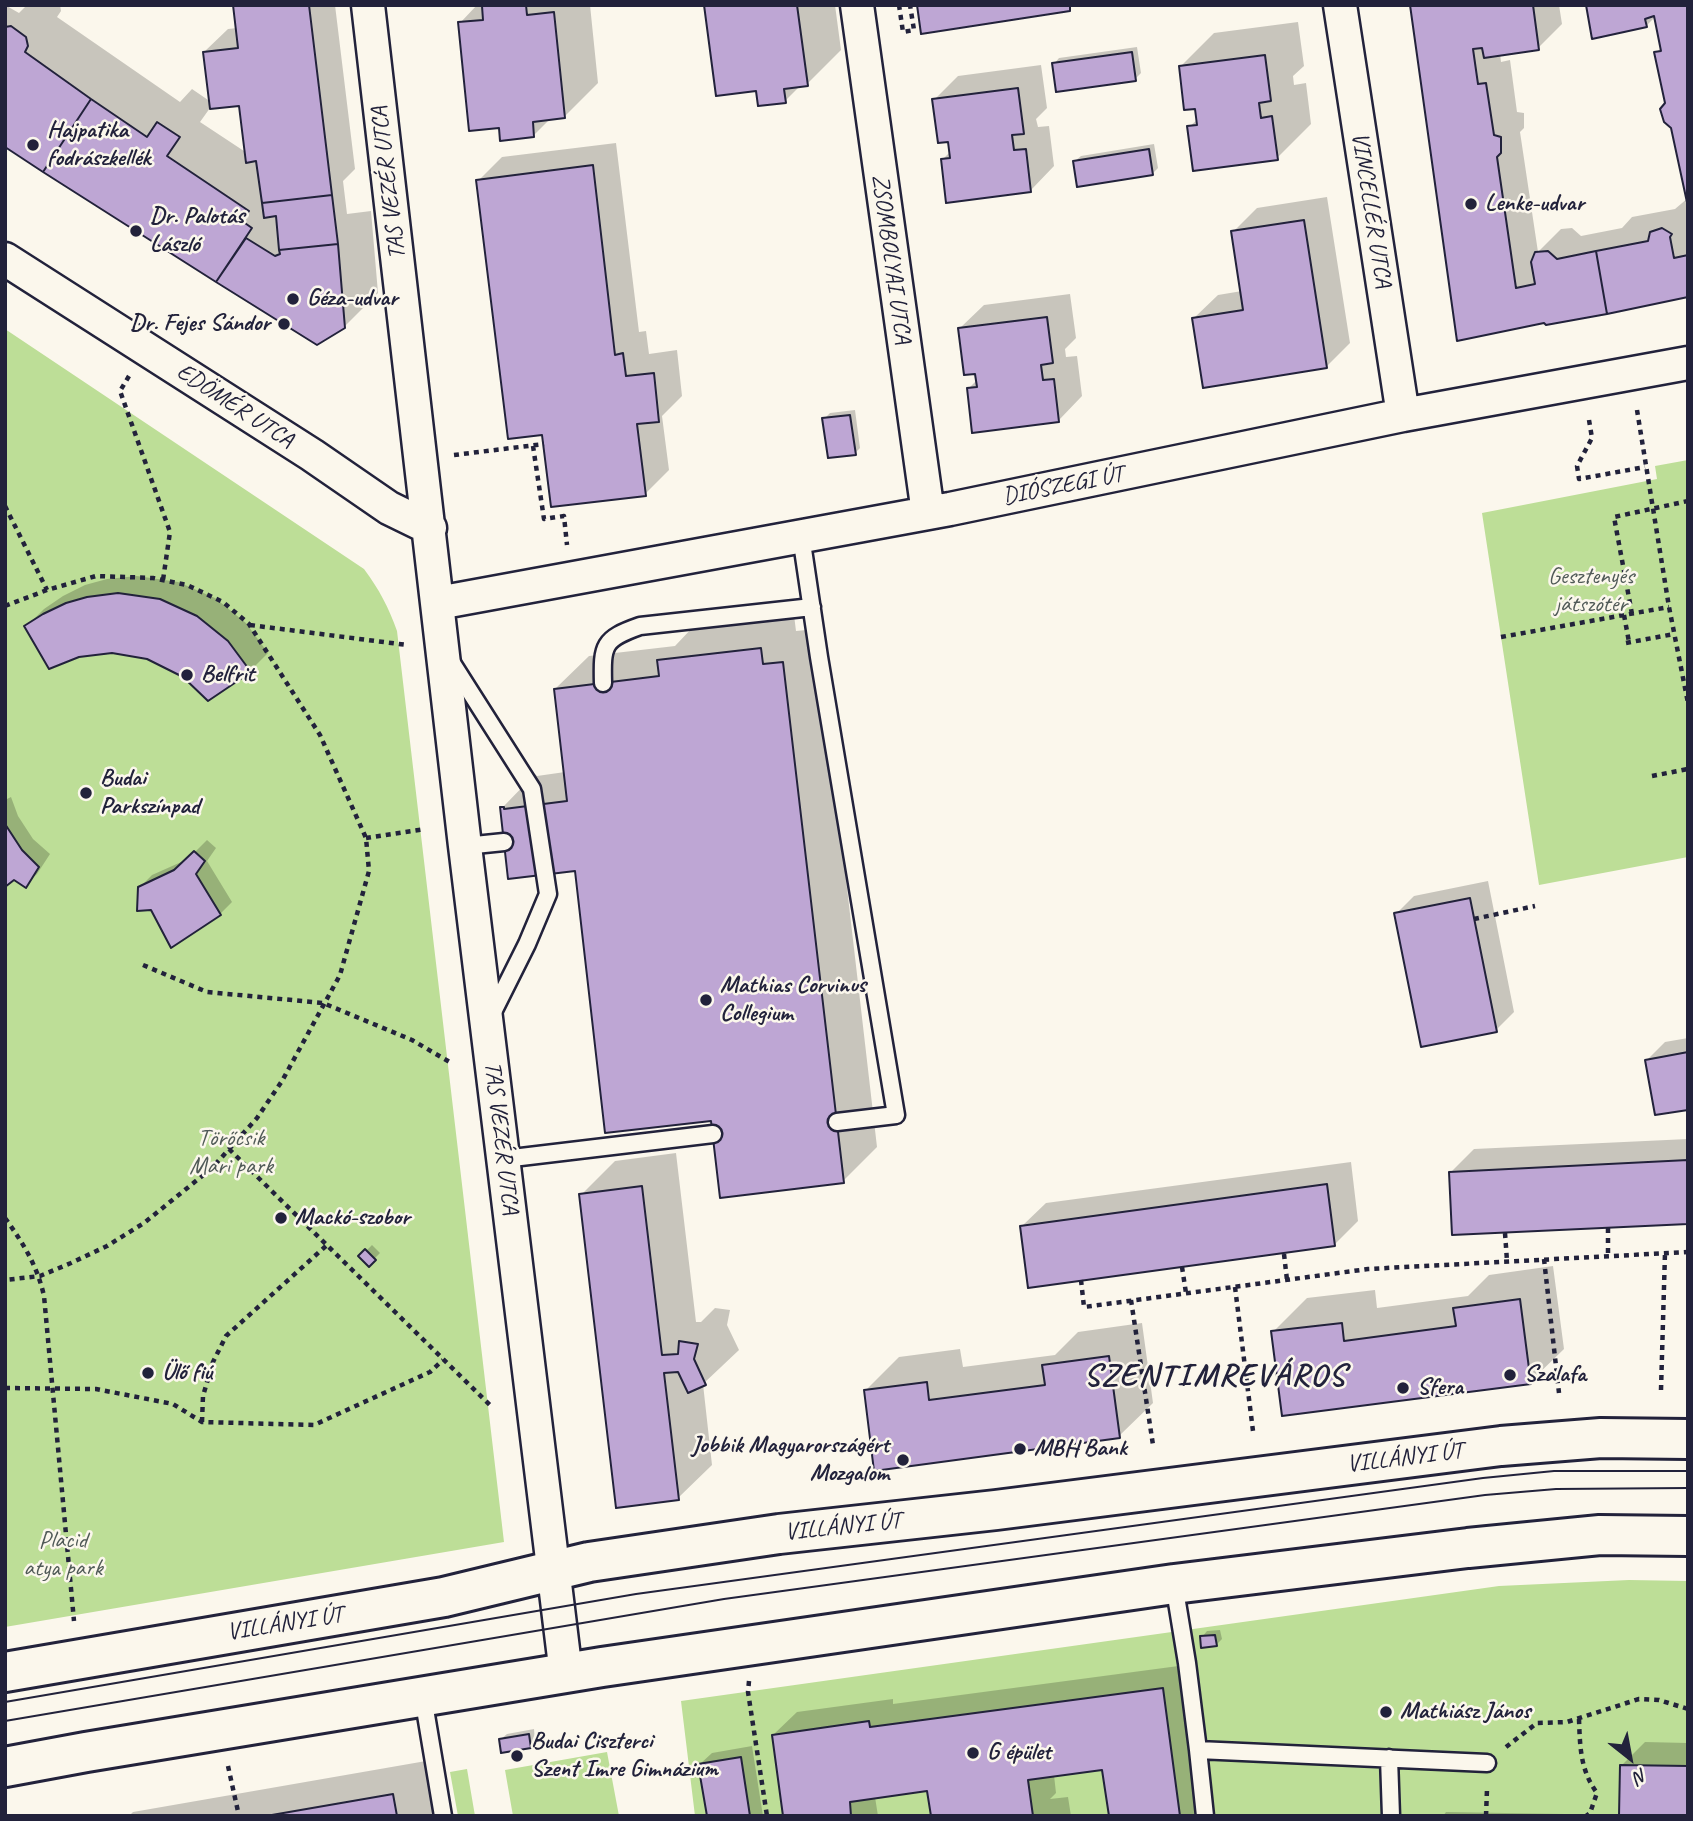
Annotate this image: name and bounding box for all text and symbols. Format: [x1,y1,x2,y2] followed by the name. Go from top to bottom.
[365,105,413,261] street label: TAS VEZÉR UTCA
[47,117,150,173] place label: Hajpatika fodrászkellék
[1345,130,1397,290] street label: VINCELLÉR UTCA
[25,137,41,153] marker: Hajpatika fodrászkellék
[865,173,917,345] street label: ZSOMBOLYAI UTCA
[1485,190,1584,218] place label: Lenke-udvar
[1463,196,1479,212] marker: Lenke-udvar
[150,203,244,259] place label: Dr. Palotás László
[128,223,144,239] marker: Dr. Palotás László
[307,285,398,313] place label: Géza-udvar
[285,291,301,307] marker: Géza-udvar
[130,310,270,338] place label: Dr. Fejes Sándor
[276,316,292,332] marker: Dr. Fejes Sándor
[171,357,299,455] street label: EDÖMÉR UTCA
[1000,460,1126,512] street label: DIÓSZEGI ÚT
[1548,563,1634,619] park label: Gesztenyés játszótér
[201,661,255,689] place label: Belfrit
[179,667,195,683] marker: Belfrit
[100,765,199,821] place label: Budai Parkszínpad
[78,785,94,801] marker: Budai Parkszínpad
[720,972,866,1028] place label: Mathias Corvinus Collegium
[698,992,714,1008] marker: Mathias Corvinus Collegium
[477,1060,525,1216] street label: TAS VEZÉR UTCA
[189,1125,273,1181] park label: Törőcsik Mari park
[295,1204,410,1232] place label: Mackó-szobor
[273,1210,289,1226] marker: Mackó-szobor
[1087,1358,1343,1396] district label: SZENTIMREVÁROS
[162,1359,212,1387] place label: Ülő fiú
[1524,1361,1586,1389] place label: Szalafa
[140,1365,156,1381] marker: Ülő fiú
[1502,1367,1518,1383] marker: Szalafa
[1417,1374,1463,1402] place label: Sfera
[1395,1380,1411,1396] marker: Sfera
[692,1432,889,1488] place label: Jobbik Magyarországért Mozgalom
[1034,1435,1127,1463] place label: MBH Bank
[1345,1437,1465,1479] street label: VILLÁNYI ÚT
[1012,1441,1028,1457] marker: MBH Bank
[895,1452,911,1468] marker: Jobbik Magyarországért Mozgalom
[783,1507,903,1547] street label: VILLÁNYI ÚT
[23,1527,103,1583] park label: Placid atya park
[225,1601,345,1647] street label: VILLÁNYI ÚT
[1400,1698,1530,1726] place label: Mathiász János
[1378,1704,1394,1720] marker: Mathiász János
[1595,1723,1665,1793] north arrow
[531,1728,718,1784] place label: Budai Ciszterci Szent Imre Gimnázium
[987,1739,1051,1767] place label: G épület
[965,1745,981,1761] marker: G épület
[509,1748,525,1764] marker: Budai Ciszterci Szent Imre Gimnázium
[1630,1763,1652,1789] text: N

